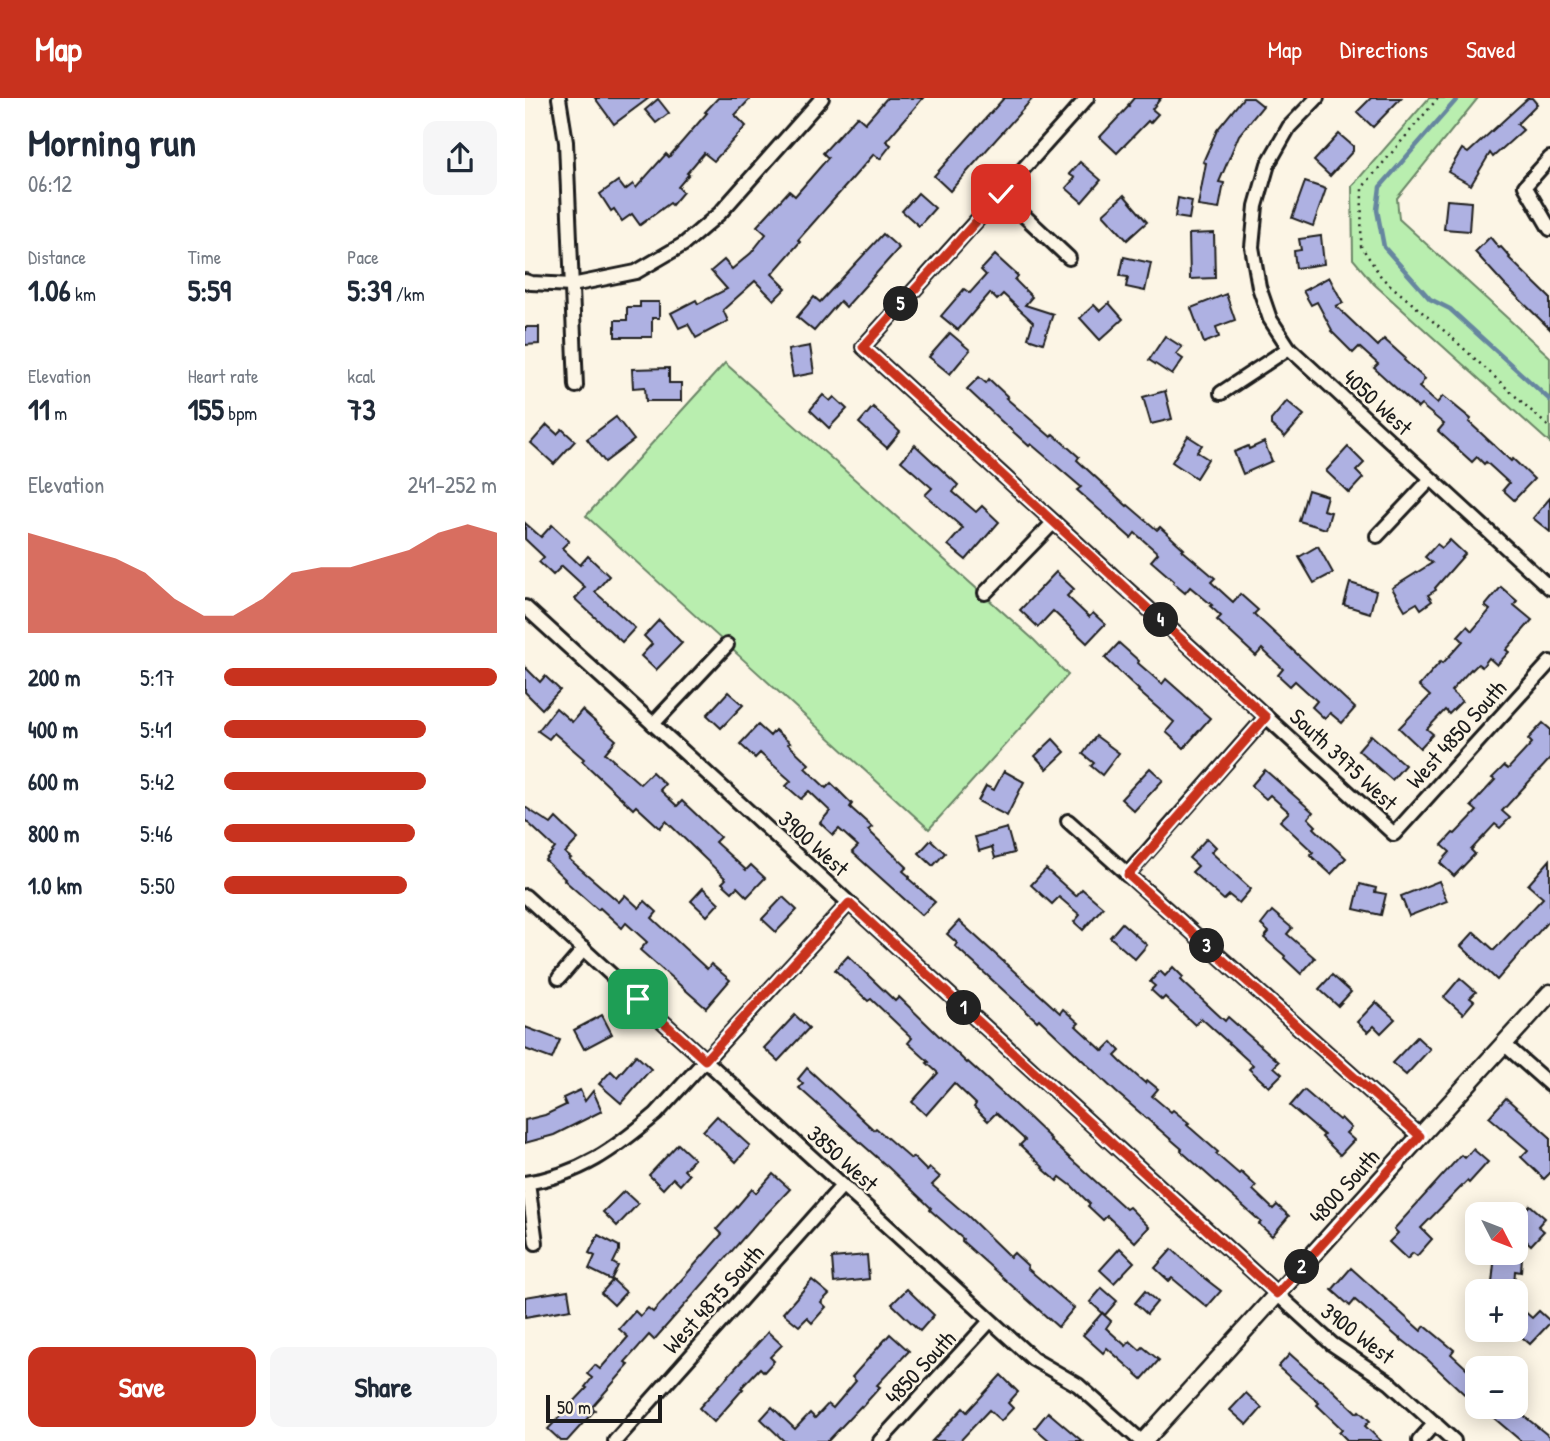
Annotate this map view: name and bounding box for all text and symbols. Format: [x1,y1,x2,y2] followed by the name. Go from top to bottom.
[35,27,82,71] text: Map
[1268,33,1302,65] text: Map
[1340,33,1428,65] text: Directions
[1466,33,1515,65] text: Saved
[28,116,196,168] text: Morning run
[423,121,497,195] button: share
[971,164,1031,224] pin
[28,168,72,199] text: 06:12
[982,175,1020,213] icon: check
[28,244,86,270] text: Distance
[188,244,221,270] text: Time
[347,244,379,270] text: Pace
[28,270,71,310] text: 1.06
[188,270,231,310] text: 5:59
[347,270,391,310] text: 5:39
[71,281,96,307] text: km
[391,281,425,307] text: /km
[883,286,919,322] pin: 5
[896,290,905,316] text: 5
[1337,362,1420,443] street label: 4050 West
[28,363,91,389] text: Elevation
[188,363,259,389] text: Heart rate
[347,363,375,389] text: kcal
[28,389,50,429] text: 11
[188,389,224,429] text: 155
[347,389,376,429] text: 73
[50,400,67,426] text: m
[224,400,257,426] text: bpm
[28,469,104,500] text: Elevation
[407,469,497,500] text: 241–252 m
[1143,602,1179,638] pin: 4
[1157,606,1164,632] text: 4
[28,662,80,693] text: 200 m
[140,662,175,693] text: 5:17
[1399,673,1513,795] street label: West 4850 South
[1283,701,1406,818] street label: South 3975 West
[28,714,78,745] text: 400 m
[140,714,172,745] text: 5:41
[28,766,79,797] text: 600 m
[140,766,174,797] text: 5:42
[772,803,857,884] street label: 3900 West
[28,818,80,849] text: 800 m
[140,818,173,849] text: 5:46
[28,870,82,901] text: 1.0 km
[140,870,175,901] text: 5:50
[1189,928,1225,964] pin: 3
[1202,932,1211,958] text: 3
[608,969,668,1029] pin
[619,980,657,1018] icon: arrive
[947,990,982,1026] pin: 1
[960,994,967,1020] text: 1
[801,1118,886,1199] street label: 3850 West
[1302,1142,1386,1230] street label: 4800 South
[1465,1202,1528,1265] north arrow
[1465,1202,1528,1419] map controls
[656,1237,771,1360] street label: West 4875 South
[1285,1250,1319,1284] pin: 2
[1297,1253,1306,1279] text: 2
[1465,1279,1528,1342] button: +
[1315,1295,1402,1372] street label: 3900 West
[878,1323,962,1411] street label: 4850 South
[28,1347,256,1427] button: Save
[270,1347,497,1427] button: Share
[1465,1356,1528,1419] button: −
[546,1392,661,1424] scale bar
[557,1394,591,1420] text: 50 m

